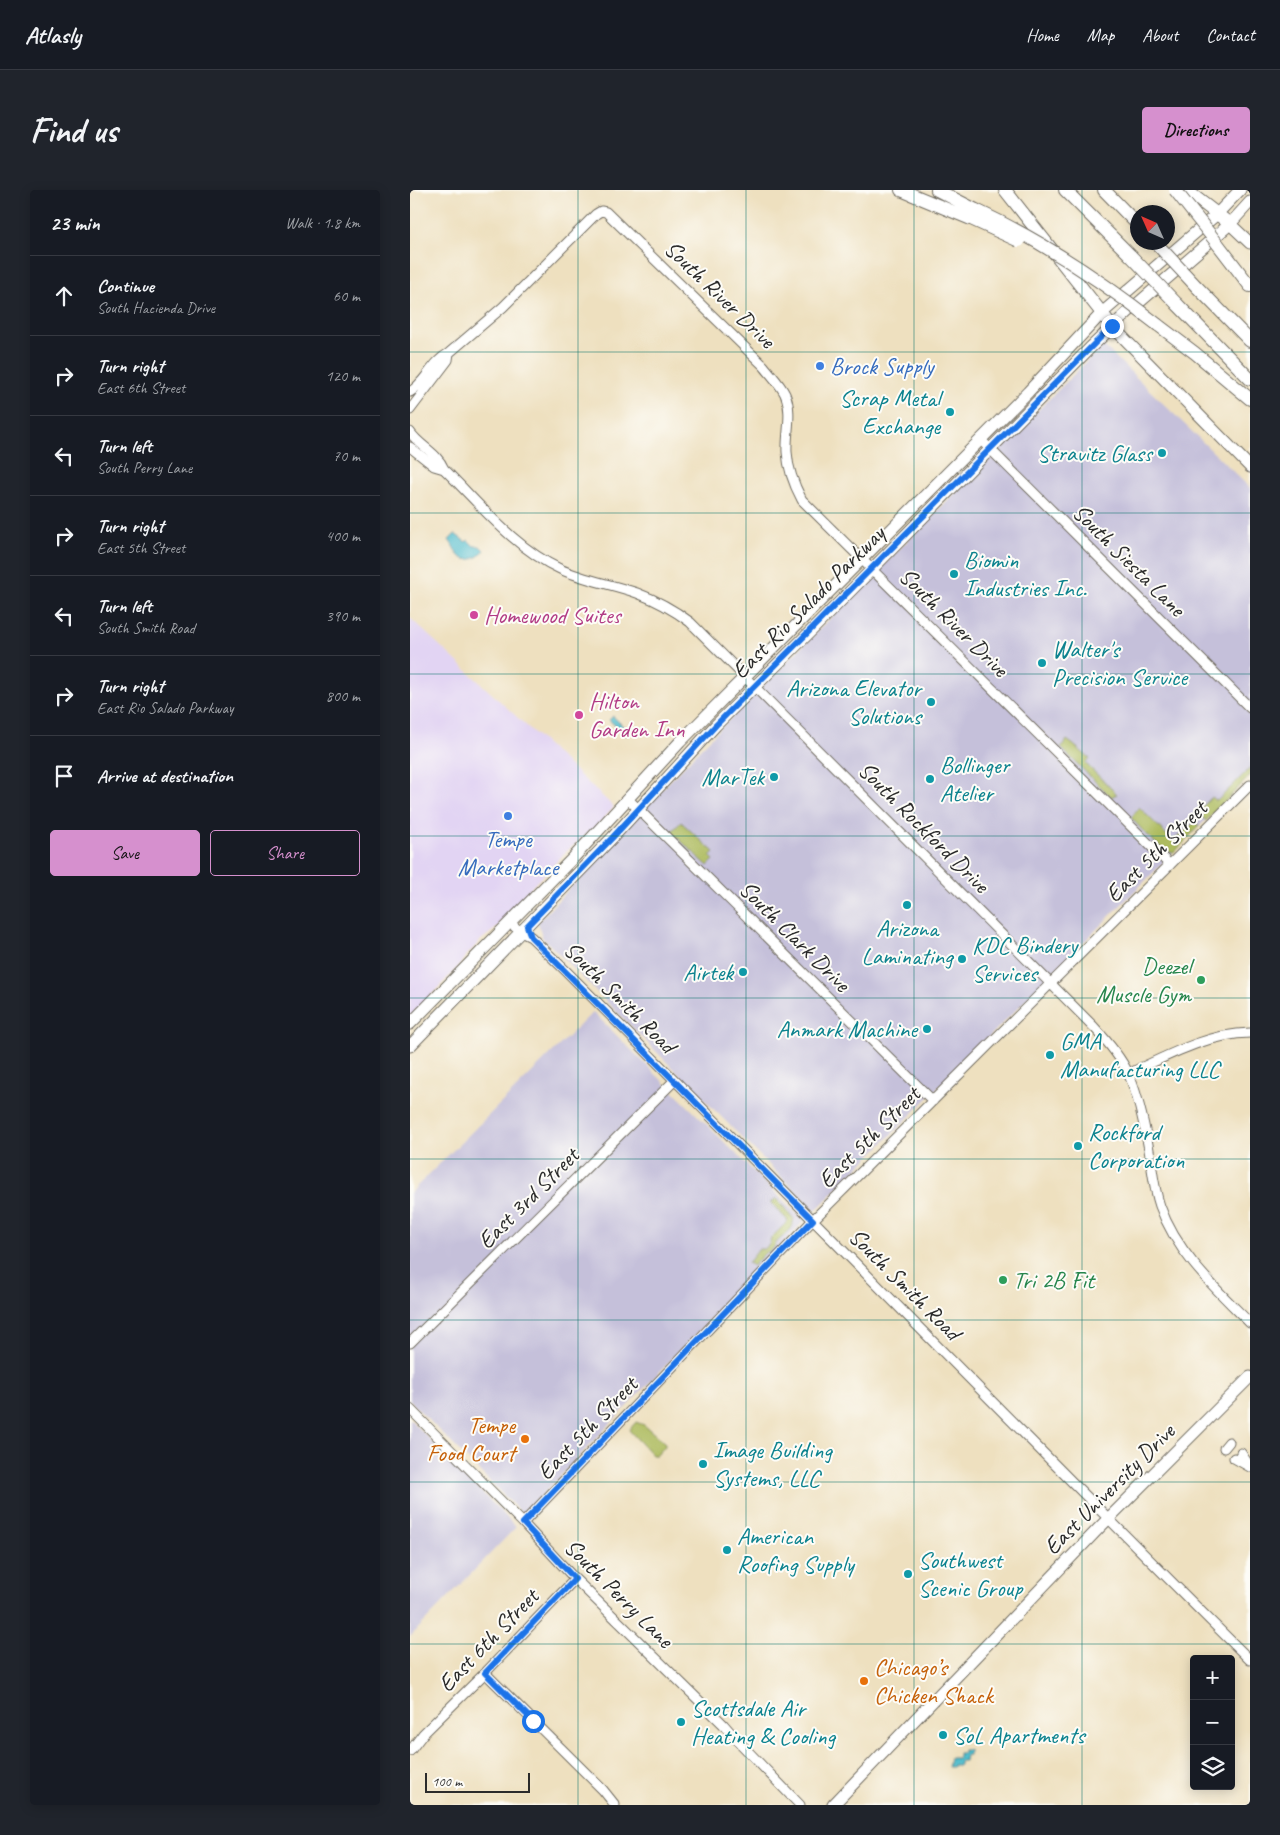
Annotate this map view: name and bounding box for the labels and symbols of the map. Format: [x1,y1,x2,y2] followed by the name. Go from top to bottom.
[1130,205,1175,250] north arrow
[658,234,783,356] street label: South River Drive
[1101,315,1124,338] route end
[830,351,935,381] place label: Brock Supply
[814,360,826,372] marker: Brock Supply
[839,383,944,441] place label: Scrap Metal Exchange
[944,406,956,418] marker: Scrap Metal Exchange
[1037,438,1154,468] place label: Stravitz Glass
[1156,447,1168,459] marker: Stravitz Glass
[1066,497,1193,624] street label: South Siesta Lane
[725,518,892,685] street label: East Rio Salado Parkway
[964,545,1087,603] place label: Biomin Industries Inc.
[893,561,1017,685] street label: South River Drive
[948,568,960,580] marker: Biomin Industries Inc.
[484,600,623,630] place label: Homewood Suites
[468,609,480,621] marker: Homewood Suites
[1052,634,1189,692] place label: Walter's Precision Service
[1036,657,1048,669] marker: Walter's Precision Service
[786,673,924,731] place label: Arizona Elevator Solutions
[589,686,685,744] place label: Hilton Garden Inn
[925,696,937,708] marker: Arizona Elevator Solutions
[573,709,585,721] marker: Hilton Garden Inn
[940,750,1012,808] place label: Bollinger Atelier
[852,755,998,901] street label: South Rockford Drive
[701,762,766,792] place label: MarTek
[768,771,780,783] marker: MarTek
[924,773,936,785] marker: Bollinger Atelier
[1099,792,1215,908] street label: East 5th Street
[502,810,514,822] marker: Tempe Marketplace
[458,824,561,882] place label: Tempe Marketplace
[733,874,858,999] street label: South Clark Drive
[901,899,913,911] marker: Arizona Laminating
[861,913,955,971] place label: Arizona Laminating
[972,930,1079,988] place label: KDC Bindery Services
[557,934,685,1062] street label: South Smith Road
[1096,951,1195,1009] place label: Deezel Muscle Gym
[956,953,968,965] marker: KDC Bindery Services
[683,957,735,987] place label: Airtek
[737,966,749,978] marker: Airtek
[1195,974,1207,986] marker: Deezel Muscle Gym
[777,1014,919,1044] place label: Anmark Machine
[921,1023,933,1035] marker: Anmark Machine
[1060,1026,1222,1084] place label: GMA Manufacturing LLC
[1044,1049,1056,1061] marker: GMA Manufacturing LLC
[812,1078,928,1194] street label: East 5th Street
[1088,1117,1184,1175] place label: Rockford Corporation
[471,1139,587,1255] street label: East 3rd Street
[1072,1140,1084,1152] marker: Rockford Corporation
[842,1221,970,1349] street label: South Smith Road
[1013,1265,1096,1295] place label: Tri 2B Fit
[997,1274,1009,1286] marker: Tri 2B Fit
[530,1369,645,1486] street label: East 5th Street
[427,1410,518,1468] place label: Tempe Food Court
[1037,1415,1183,1561] street label: East University Drive
[519,1433,531,1445] marker: Tempe Food Court
[713,1435,833,1493] place label: Image Building Systems, LLC
[697,1458,709,1470] marker: Image Building Systems, LLC
[737,1521,855,1579] place label: American Roofing Supply
[558,1532,682,1656] street label: South Perry Lane
[721,1544,733,1556] marker: American Roofing Supply
[918,1545,1024,1603] place label: Southwest Scenic Group
[902,1568,914,1580] marker: Southwest Scenic Group
[431,1581,546,1698] street label: East 6th Street
[874,1652,995,1710] place label: Chicago’s Chicken Shack
[858,1675,870,1687] marker: Chicago’s Chicken Shack
[691,1693,836,1751] place label: Scottsdale Air Heating & Cooling
[522,1710,545,1733] route start
[675,1716,687,1728] marker: Scottsdale Air Heating & Cooling
[953,1720,1087,1750] place label: SoL Apartments
[937,1729,949,1741] marker: SoL Apartments
[425,1770,530,1793] scale bar

